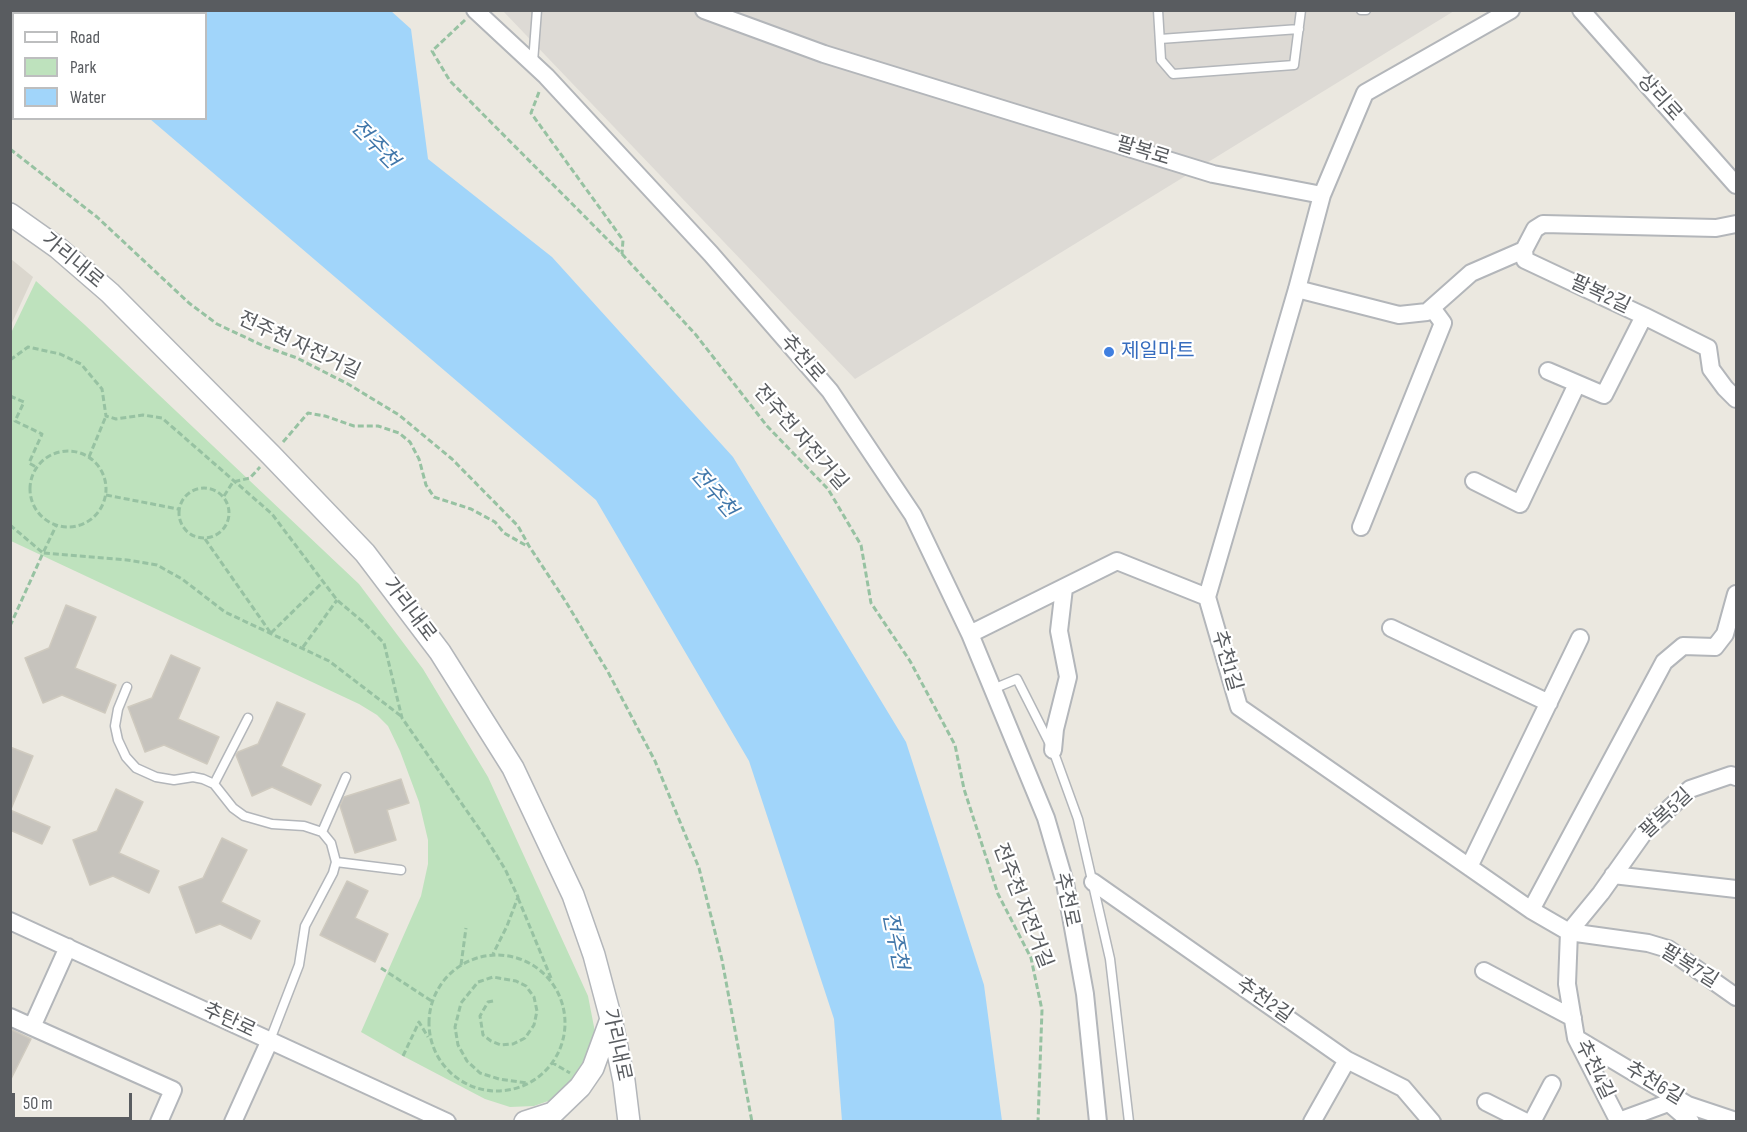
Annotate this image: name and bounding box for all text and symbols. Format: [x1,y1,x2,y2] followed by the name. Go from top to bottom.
[12,12,207,120] legend
[70,27,100,48] text: Road
[70,57,96,78] text: Park
[1632,69,1686,127] street label: 상리로
[70,87,106,108] text: Water
[345,115,403,175] water label: 전주천
[1113,132,1173,172] street label: 팔복로
[36,228,108,294] street label: 가리내로
[1566,271,1634,319] street label: 팔복2길
[234,307,364,385] street label: 전주천 자전거길
[775,330,829,388] street label: 추천로
[1121,340,1195,364] place label: 제일마트
[1102,345,1116,359] marker: 제일마트
[748,380,852,496] street label: 전주천 자전거길
[684,463,742,523] water label: 전주천
[377,573,441,647] street label: 가리내로
[1206,628,1246,694] street label: 추천1길
[1636,784,1698,844] street label: 팔복5길
[987,840,1057,972] street label: 전주천 자전거길
[1049,871,1083,929] street label: 추천로
[876,910,912,972] water label: 전주천
[1656,940,1722,994] street label: 팔복7길
[1231,973,1297,1029] street label: 추천2길
[199,998,259,1044] street label: 추탄로
[597,1007,635,1083] street label: 가리내로
[1569,1036,1619,1104] street label: 추천4길
[1620,1057,1688,1111] street label: 추천6길
[15,1081,135,1119] scale bar
[23,1093,53,1114] text: 50 m

